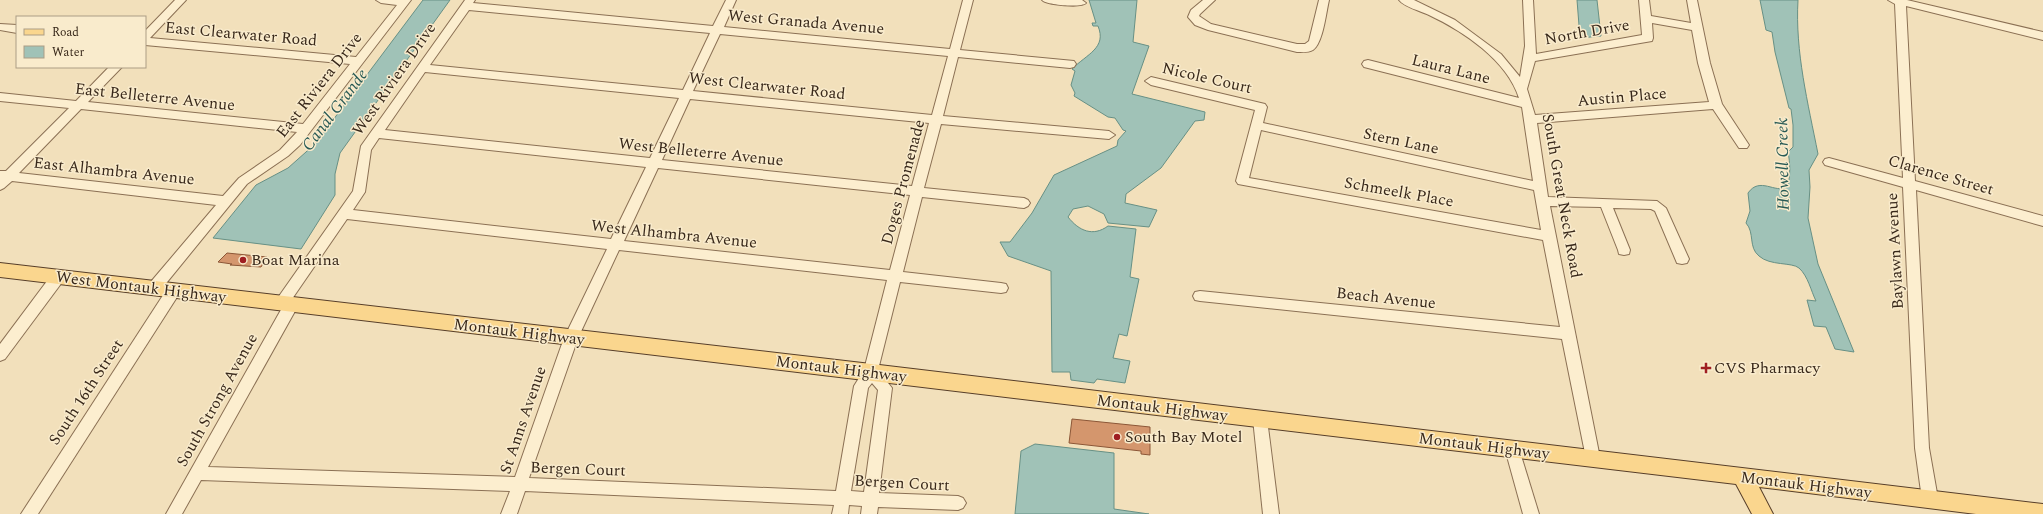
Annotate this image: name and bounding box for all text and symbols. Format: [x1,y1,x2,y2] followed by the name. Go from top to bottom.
[727,3,885,41] street label: West Granada Avenue
[1543,13,1631,51] street label: North Drive
[164,15,318,53] street label: East Clearwater Road
[16,16,146,68] legend
[346,18,442,140] street label: West Riviera Drive
[52,23,79,42] text: Road
[270,27,368,143] street label: East Riviera Drive
[52,43,84,62] text: Water
[1409,48,1493,90] street label: Laura Lane
[1160,56,1255,100] street label: Nicole Court
[295,63,375,157] water label: Canal Grande
[687,66,847,106] street label: West Clearwater Road
[74,77,236,117] street label: East Belleterre Avenue
[1576,81,1668,113] street label: Austin Place
[1536,112,1588,280] street label: South Great Neck Road
[875,117,931,247] street label: Doges Promenade
[1769,117,1797,211] water label: Howell Creek
[1361,121,1441,161] street label: Stern Lane
[617,131,785,173] street label: West Belleterre Avenue
[1885,148,1997,202] street label: Clarence Street
[32,151,196,191] street label: East Alhambra Avenue
[1342,171,1456,213] street label: Schmeelk Place
[1880,192,1910,310] street label: Baylawn Avenue
[590,213,758,255] street label: West Alhambra Avenue
[251,248,340,272] place label: Boat Marina
[238,255,248,265] marker: Boat Marina
[54,265,229,310] street label: West Montauk Highway
[1335,281,1437,315] street label: Beach Avenue
[452,312,587,352] street label: Montauk Highway
[170,329,264,471] street label: South Strong Avenue
[43,334,130,450] street label: South 16th Street
[774,349,909,389] street label: Montauk Highway
[1714,356,1821,380] place label: CVS Pharmacy
[493,363,553,477] street label: St Anns Avenue
[1701,363,1711,373] marker: CVS Pharmacy
[1095,388,1230,428] street label: Montauk Highway
[1125,425,1242,449] place label: South Bay Motel
[1417,426,1552,466] street label: Montauk Highway
[1112,432,1122,442] marker: South Bay Motel
[530,455,627,483] street label: Bergen Court
[1739,465,1874,505] street label: Montauk Highway
[854,469,951,498] street label: Bergen Court

